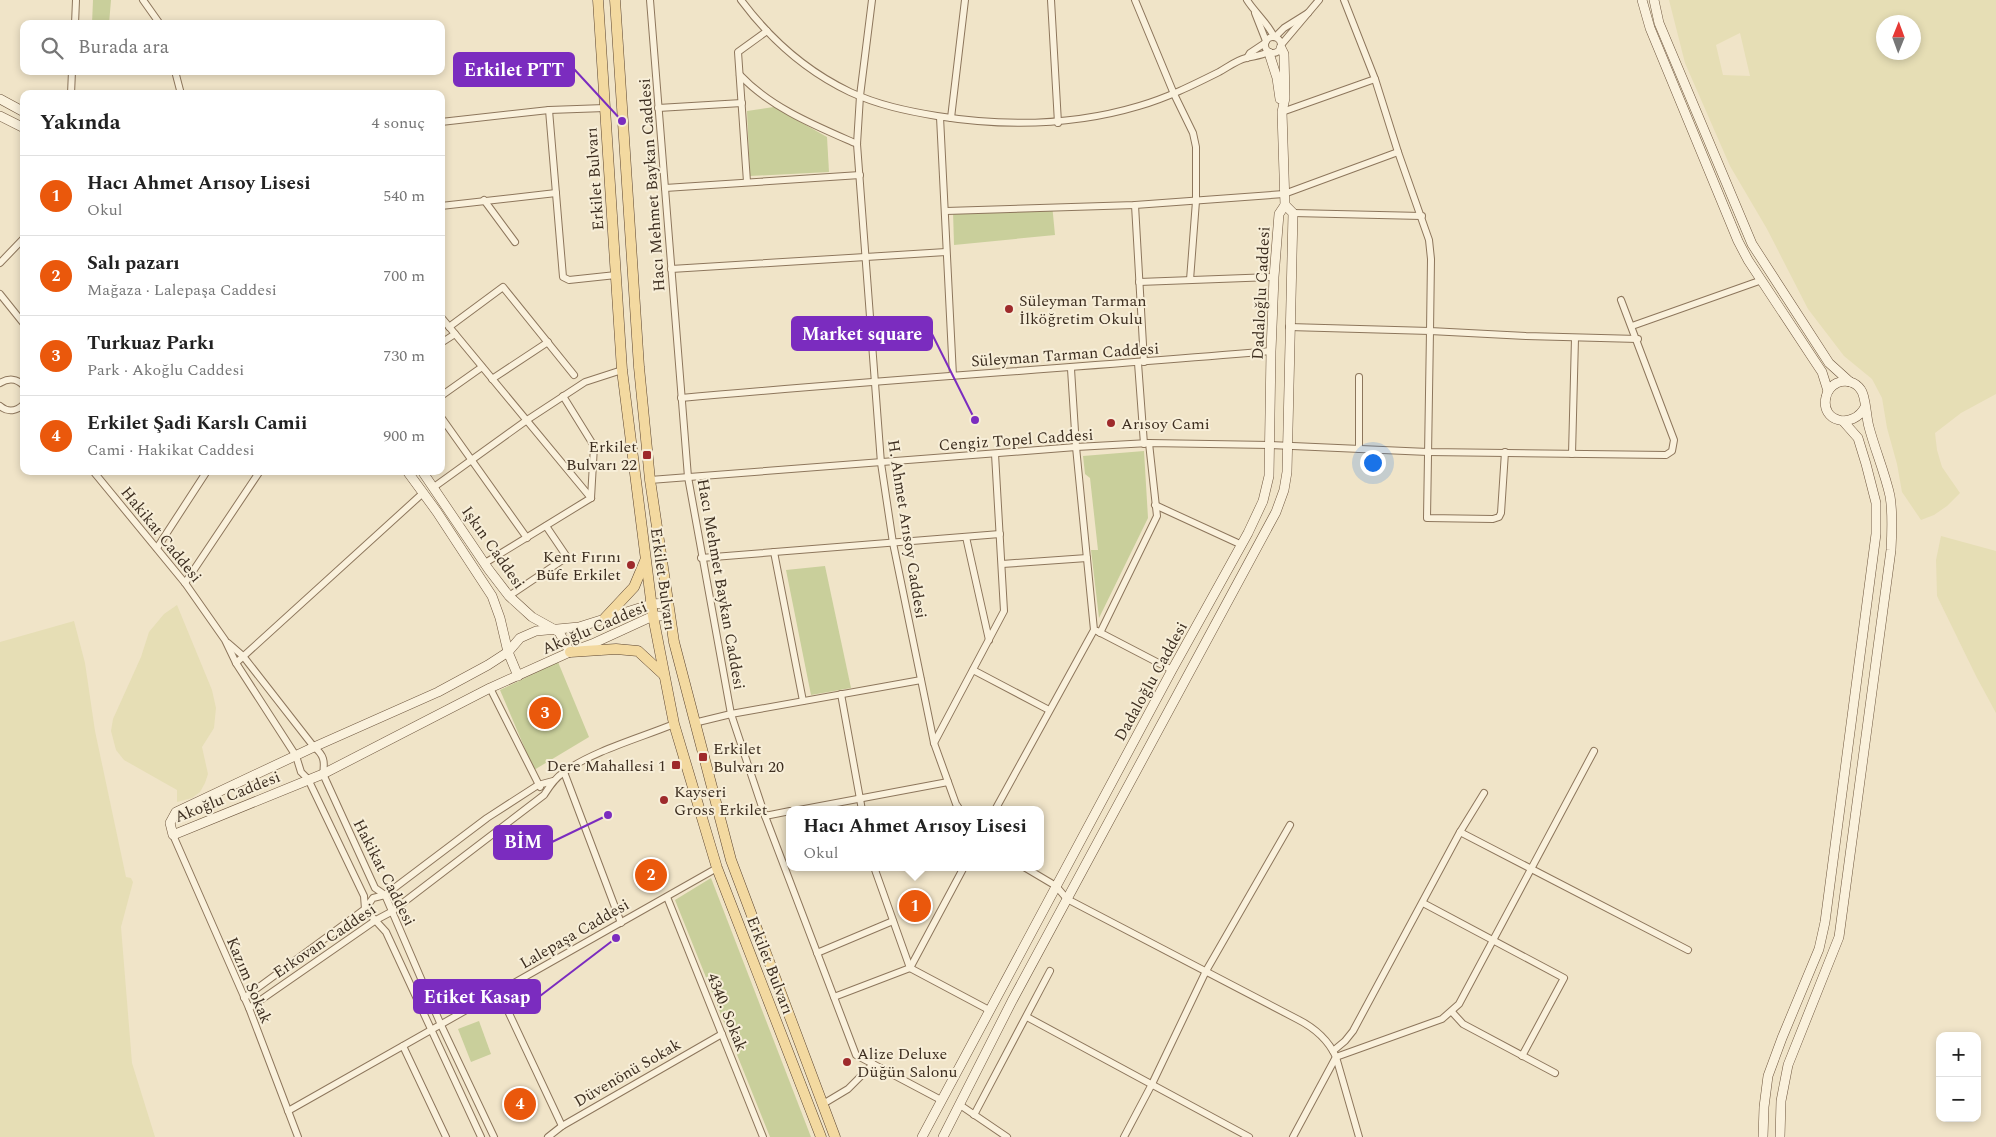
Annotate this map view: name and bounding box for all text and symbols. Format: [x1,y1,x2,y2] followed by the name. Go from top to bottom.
[1876,15,1921,60] north arrow
[20,20,445,75] search box
[78,33,169,62] text: Burada ara
[38,34,66,62] icon: search
[454,53,574,86] callout: Erkilet PTT
[464,57,564,84] text: Erkilet PTT
[633,77,671,292] street label: Hacı Mehmet Baykan Caddesi
[40,107,121,139] text: Yakında
[371,111,425,135] text: 4 sonuç
[579,126,611,231] street label: Erkilet Bulvarı
[87,169,311,198] text: Hacı Ahmet Arısoy Lisesi
[52,184,60,208] text: 1
[383,184,425,208] text: 540 m
[87,198,122,222] text: Okul
[1246,226,1276,360] street label: Dadaloğlu Caddesi
[87,249,180,278] text: Salı pazarı
[52,264,60,288] text: 2
[383,264,425,288] text: 700 m
[87,278,277,302] text: Mağaza · Lalepaşa Caddesi
[1019,289,1147,331] place label: Süleyman Tarman İlköğretim Okulu
[1003,303,1015,315] marker: Süleyman Tarman İlköğretim Okulu
[792,317,932,350] callout: Market square
[802,321,922,348] text: Market square
[87,329,214,358] text: Turkuaz Parkı
[970,336,1160,374] street label: Süleyman Tarman Caddesi
[52,344,60,368] text: 3
[383,344,425,368] text: 730 m
[87,358,244,382] text: Park · Akoğlu Caddesi
[87,409,307,438] text: Erkilet Şadi Karslı Camii
[1121,412,1210,436] place label: Arısoy Cami
[1105,417,1117,429] marker: Arısoy Cami
[938,423,1094,457] street label: Cengiz Topel Caddesi
[52,424,60,448] text: 4
[383,424,425,448] text: 900 m
[566,435,637,477] place label: Erkilet Bulvarı 22
[87,438,255,462] text: Cami · Hakikat Caddesi
[881,438,933,620] street label: H. Ahmet Arısoy Caddesi
[641,449,653,461] marker: Erkilet Bulvarı 22
[1360,450,1386,476] your location
[691,477,751,692] street label: Hacı Mehmet Baykan Caddesi
[115,481,208,588] street label: Hakikat Caddesi
[456,501,531,594] street label: Işkın Caddesi
[644,526,682,632] street label: Erkilet Bulvarı
[536,545,621,587] place label: Kent Fırını Büfe Erkilet
[625,559,637,571] marker: Kent Fırını Büfe Erkilet
[538,595,651,661] street label: Akoğlu Caddesi
[1108,617,1194,746] street label: Dadaloğlu Caddesi
[529,694,561,732] pin: 3
[713,737,784,779] place label: Erkilet Bulvarı 20
[697,751,709,763] marker: Erkilet Bulvarı 20
[547,754,666,778] place label: Dere Mahallesi 1
[670,759,682,771] marker: Dere Mahallesi 1
[171,765,284,829] street label: Akoğlu Caddesi
[674,780,768,822] place label: Kayseri Gross Erkilet
[658,794,670,806] marker: Kayseri Gross Erkilet
[786,806,1044,871] popup
[803,812,1027,841] text: Hacı Ahmet Arısoy Lisesi
[347,815,421,930] street label: Hakikat Caddesi
[494,826,552,859] callout: BİM
[504,829,542,856] text: BİM
[803,841,839,865] text: Okul
[635,856,667,894] pin: 2
[899,887,931,925] pin: 1
[515,893,634,975] street label: Lalepaşa Caddesi
[268,897,381,984] street label: Erkovan Caddesi
[740,913,800,1018] street label: Erkilet Bulvarı
[220,933,278,1028] street label: Kazım Sokak
[700,969,754,1055] street label: 4340. Sokak
[414,980,540,1013] callout: Etiket Kasap
[424,984,530,1011] text: Etiket Kasap
[570,1032,685,1113] street label: Düvenönü Sokak
[1936,1032,1981,1122] map controls
[1936,1032,1981,1077] button: +
[857,1042,958,1084] place label: Alize Deluxe Düğün Salonu
[841,1056,853,1068] marker: Alize Deluxe Düğün Salonu
[1936,1077,1981,1122] button: −
[504,1085,536,1123] pin: 4

